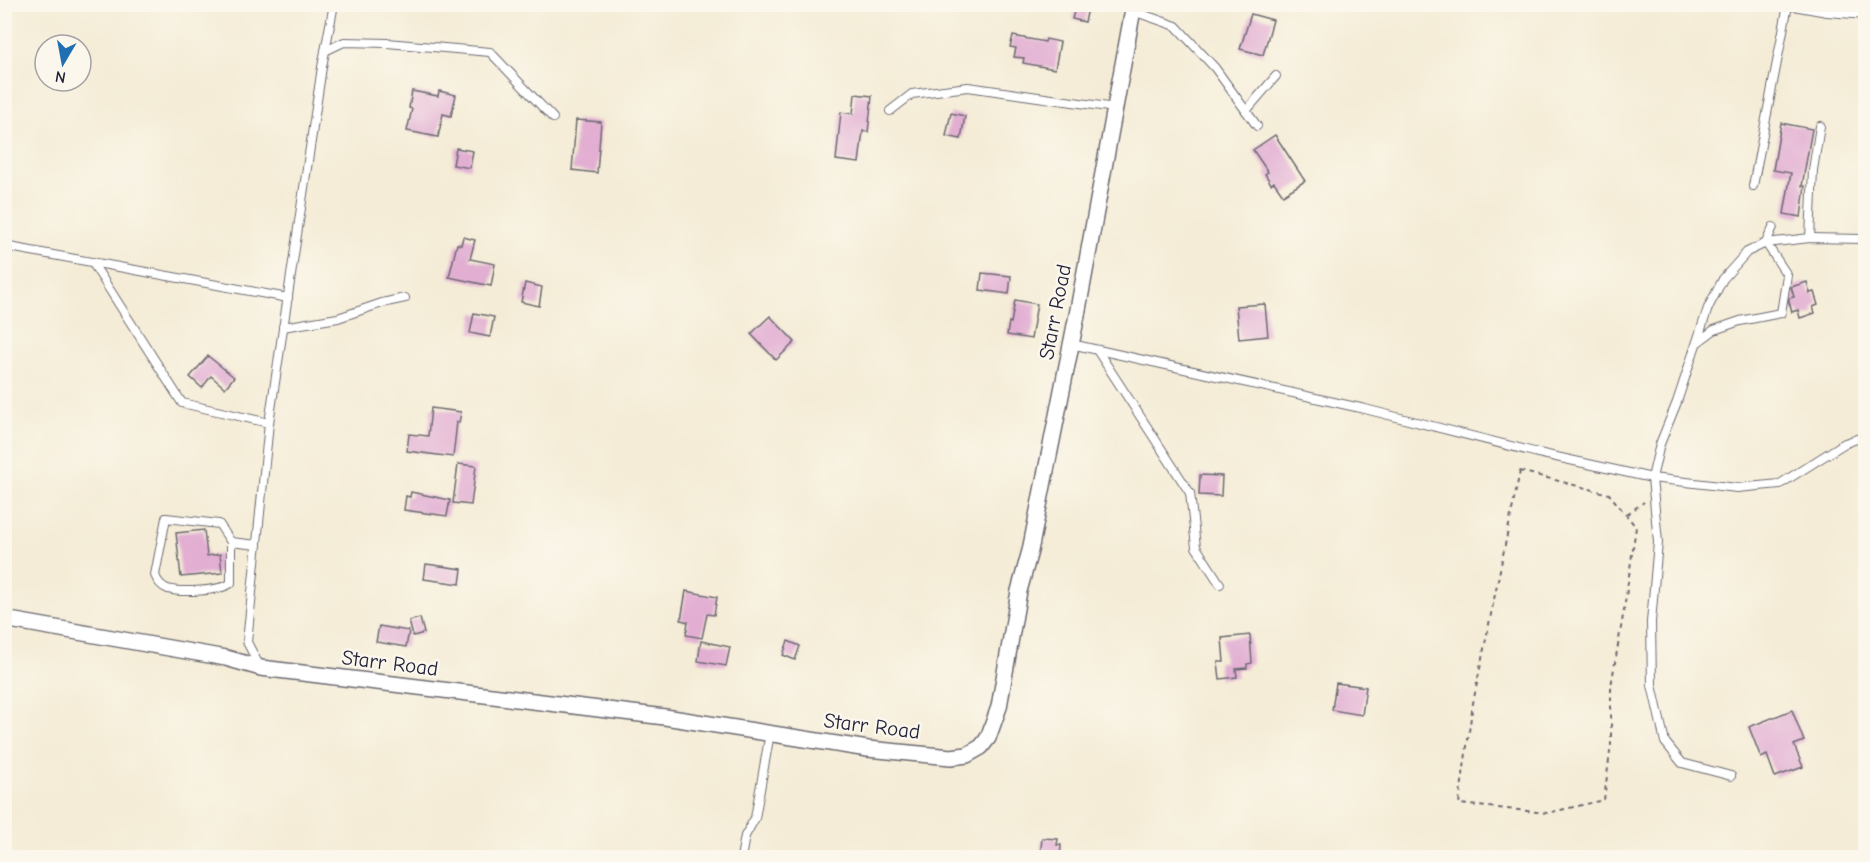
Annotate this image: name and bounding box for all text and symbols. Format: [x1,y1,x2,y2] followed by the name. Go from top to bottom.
[33,33,93,93] north arrow
[54,67,67,87] text: N
[1034,262,1076,362] street label: Starr Road
[340,645,440,681] street label: Starr Road
[822,708,922,744] street label: Starr Road

